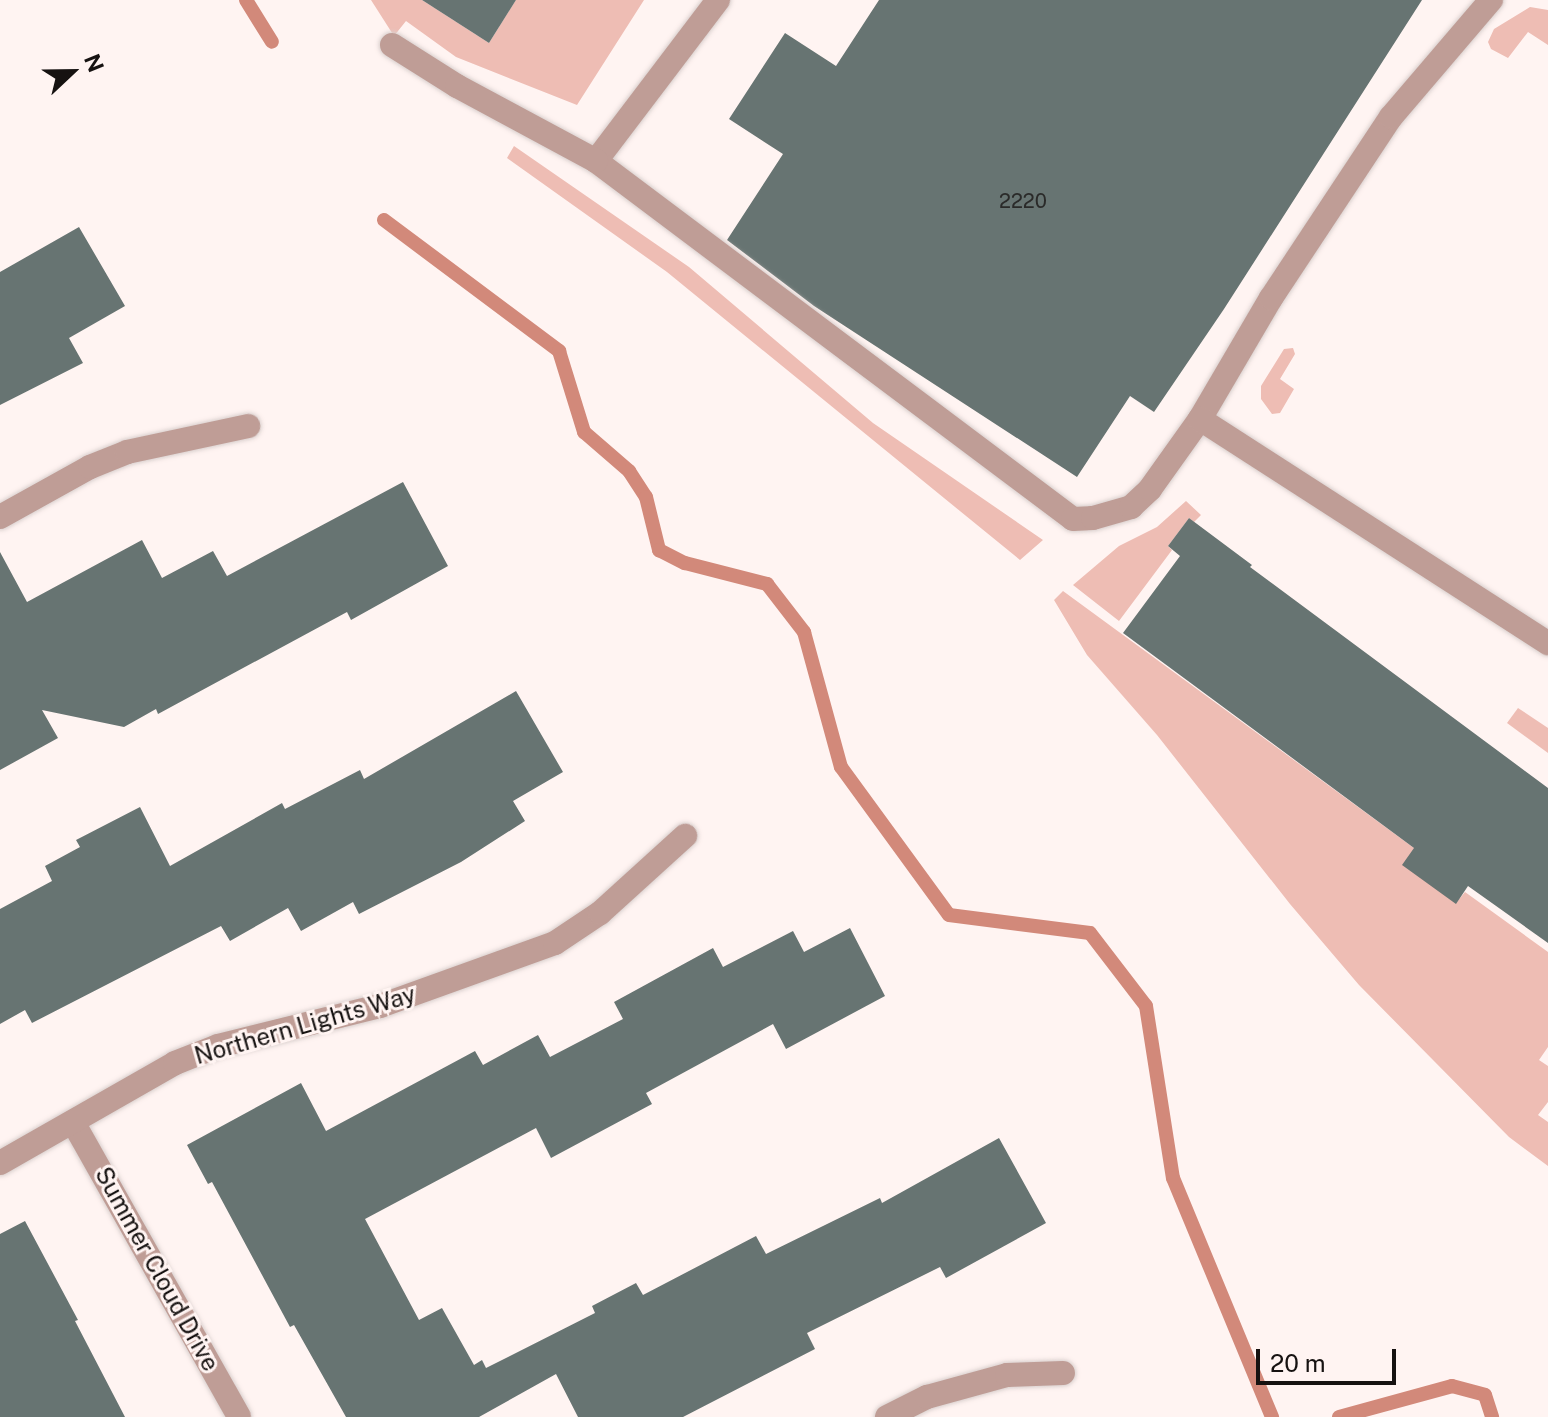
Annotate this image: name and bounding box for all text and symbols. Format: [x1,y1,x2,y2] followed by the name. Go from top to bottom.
[32,32,112,112] north arrow
[79,50,110,76] text: N
[999,189,1047,213] house number: 2220
[191,980,419,1070] street label: Northern Lights Way
[89,1162,225,1376] street label: Summer Cloud Drive
[1260,1333,1400,1383] scale bar
[1270,1349,1326,1377] text: 20 m

